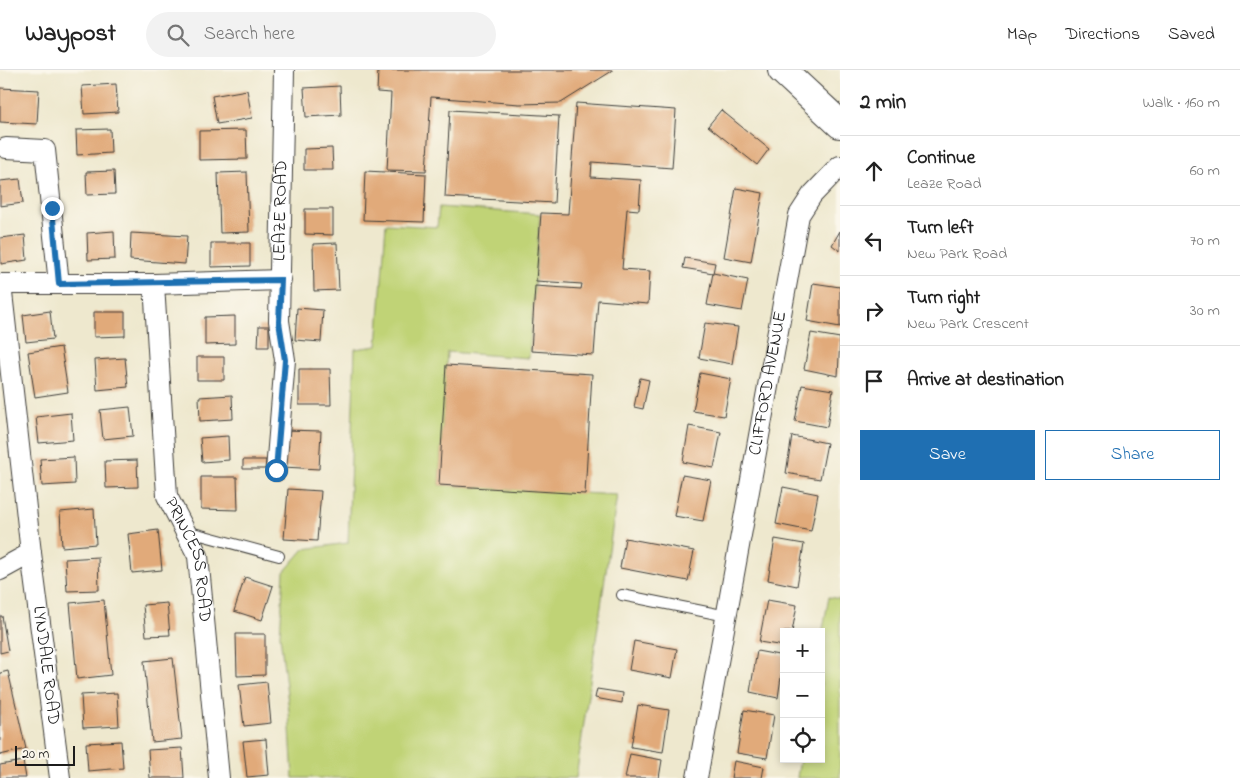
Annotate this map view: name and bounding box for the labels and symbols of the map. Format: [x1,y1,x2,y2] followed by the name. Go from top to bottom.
[267,160,295,261] street label: LEAZE ROAD
[41,197,64,220] route end
[743,309,794,458] street label: CLIFFORD AVENUE
[265,459,288,482] route start
[157,493,217,623] street label: PRINCESS ROAD
[25,604,66,726] street label: LYNDALE ROAD
[15,743,75,766] scale bar

